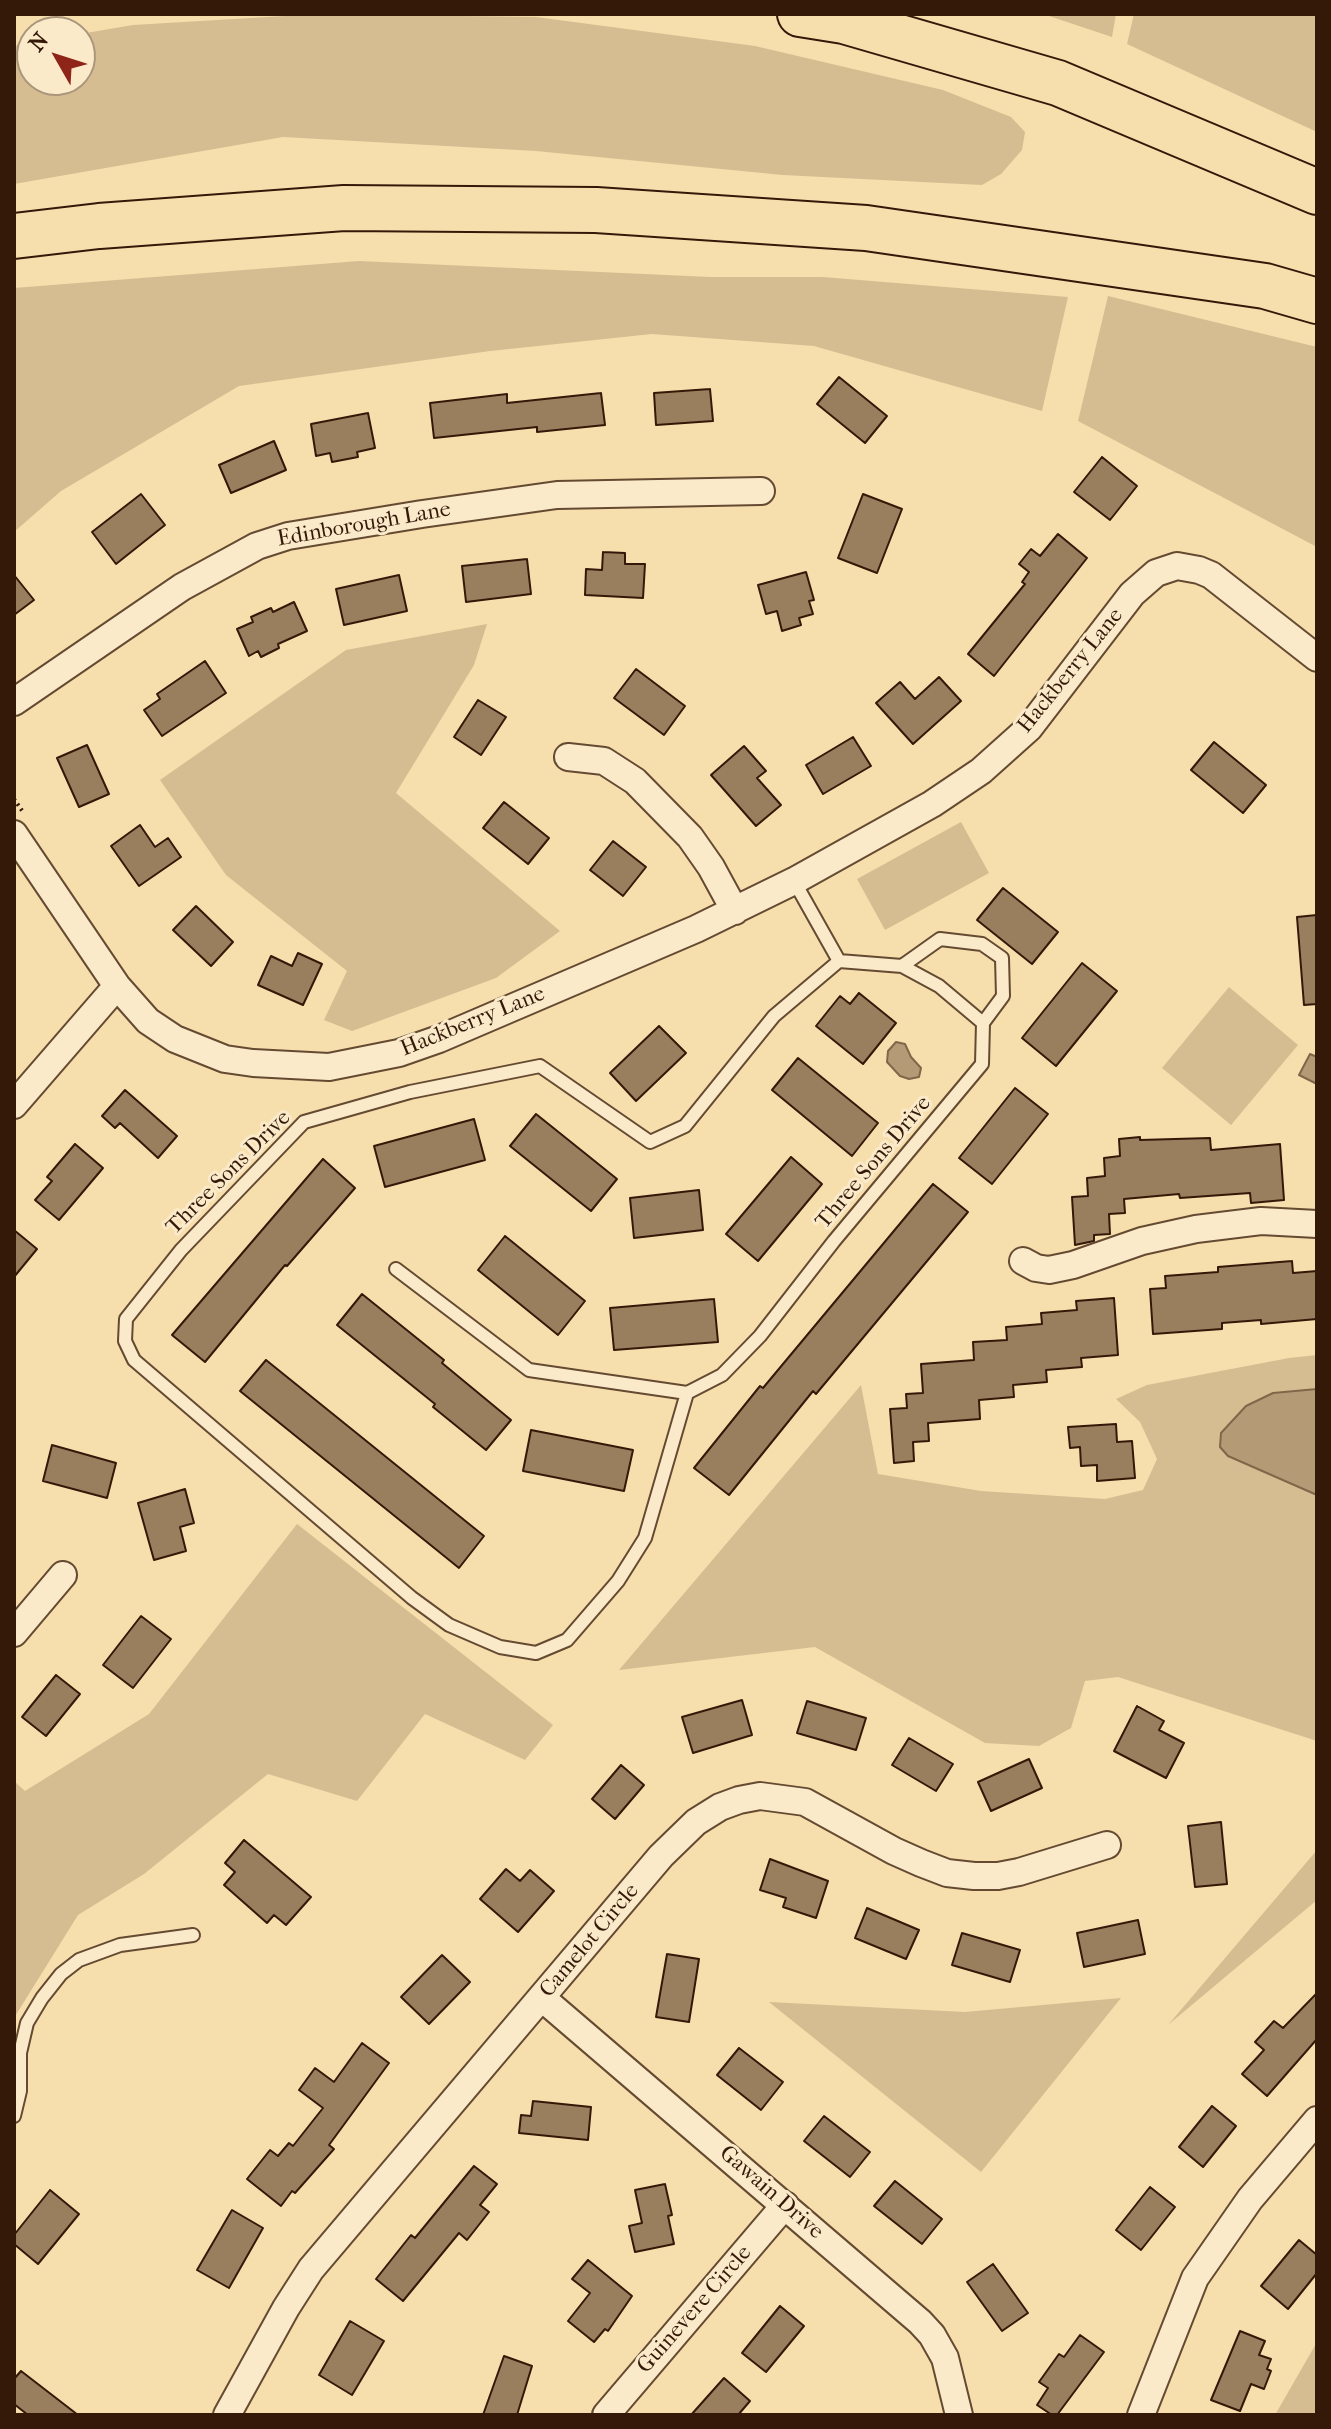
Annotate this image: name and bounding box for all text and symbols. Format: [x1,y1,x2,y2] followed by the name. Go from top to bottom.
[16,16,96,96] north arrow
[24,27,54,57] text: N
[275,497,453,553] street label: Edinborough Lane
[1013,603,1129,739] street label: Hackberry Lane
[397,981,549,1063] street label: Hackberry Lane
[811,1091,937,1235] street label: Three Sons Drive
[161,1105,297,1241] street label: Three Sons Drive
[535,1879,645,2003] street label: Camelot Circle
[714,2141,828,2245] street label: Gawain Drive
[632,2241,758,2379] street label: Guinevere Circle

